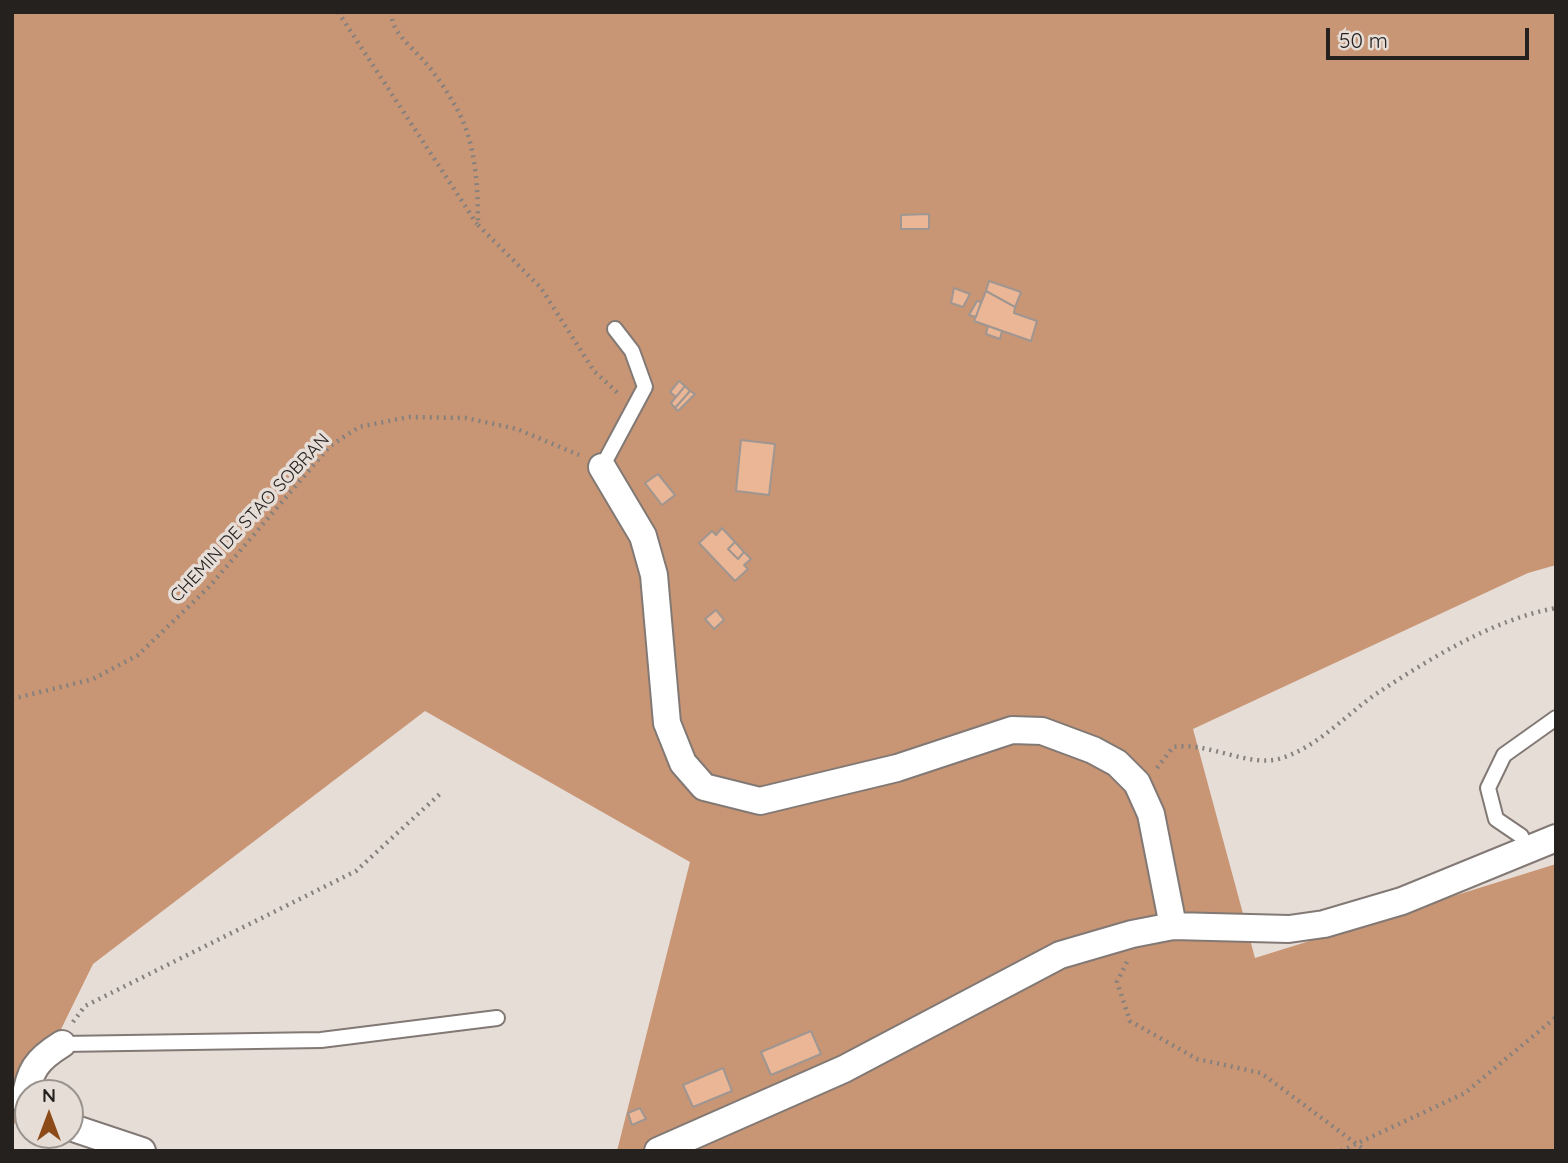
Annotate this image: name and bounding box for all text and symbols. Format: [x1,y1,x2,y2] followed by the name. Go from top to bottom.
[1330,14,1533,58] scale bar
[1339,27,1388,53] text: 50 m
[166,429,334,607] street label: CHEMIN DE STAO SOBRAN
[14,1079,84,1149] north arrow
[42,1083,56,1107] text: N

